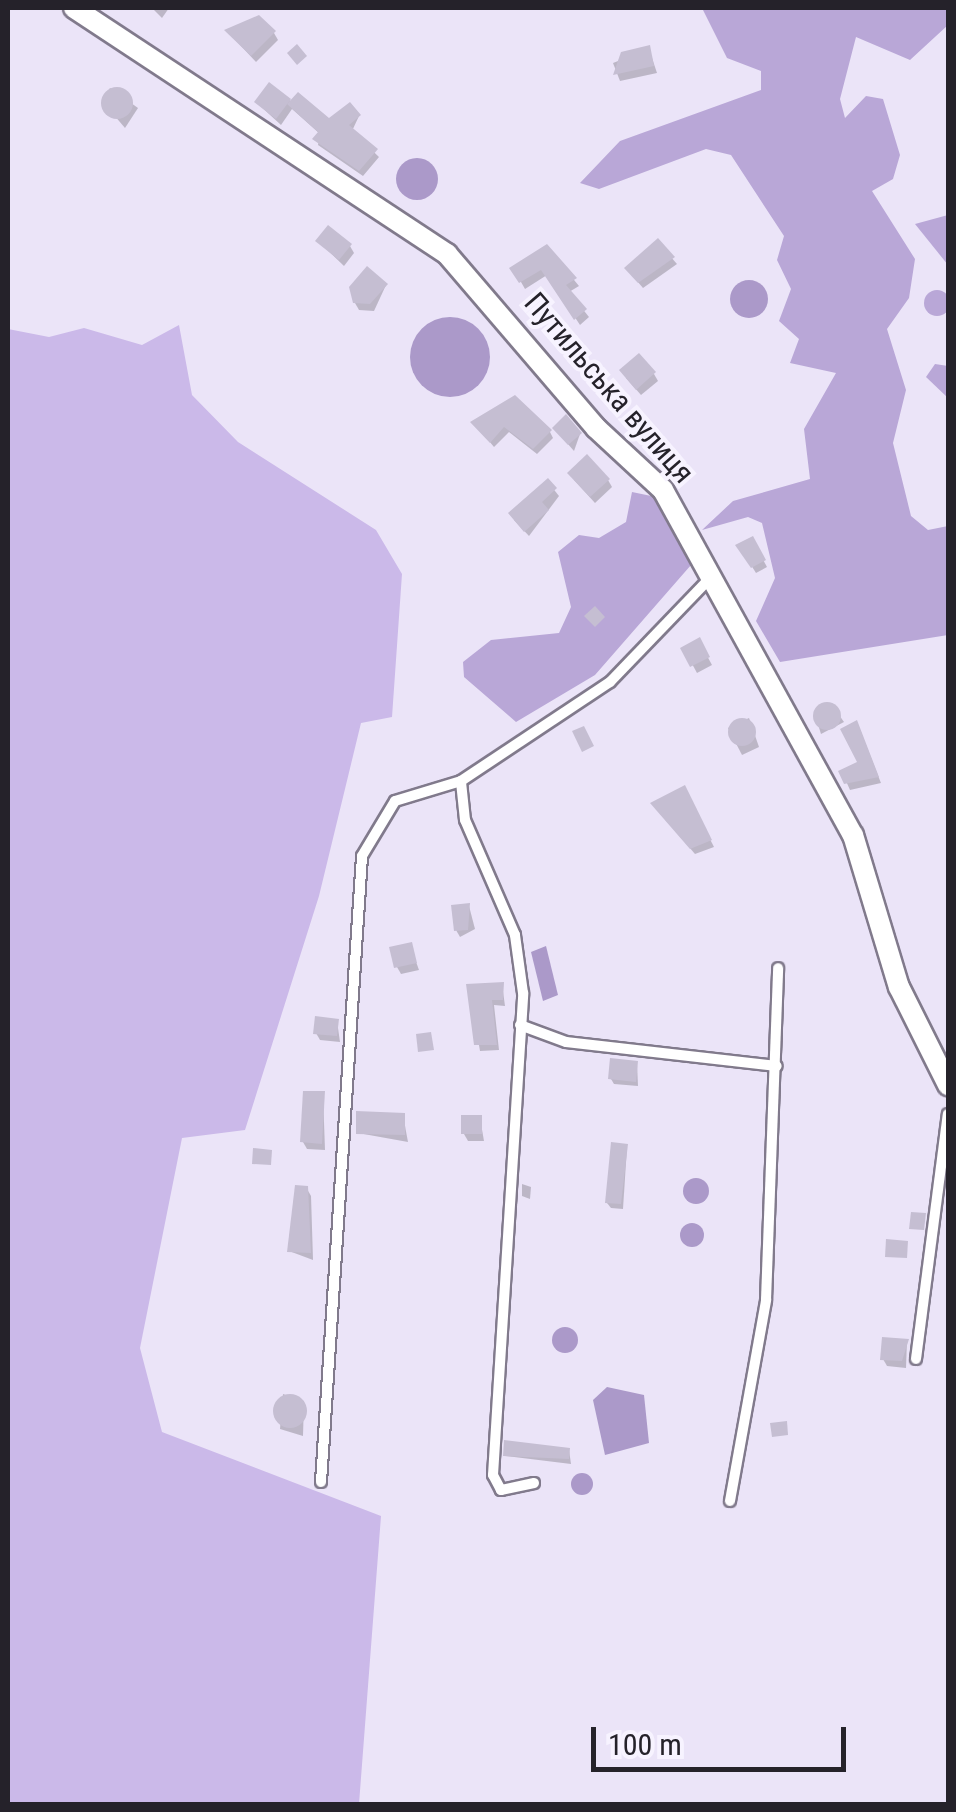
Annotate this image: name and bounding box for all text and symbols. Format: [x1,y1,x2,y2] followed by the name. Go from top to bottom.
[517,285,701,491] street label: Путильська вулиця
[596,1707,851,1769] scale bar
[608,1727,682,1762] text: 100 m

